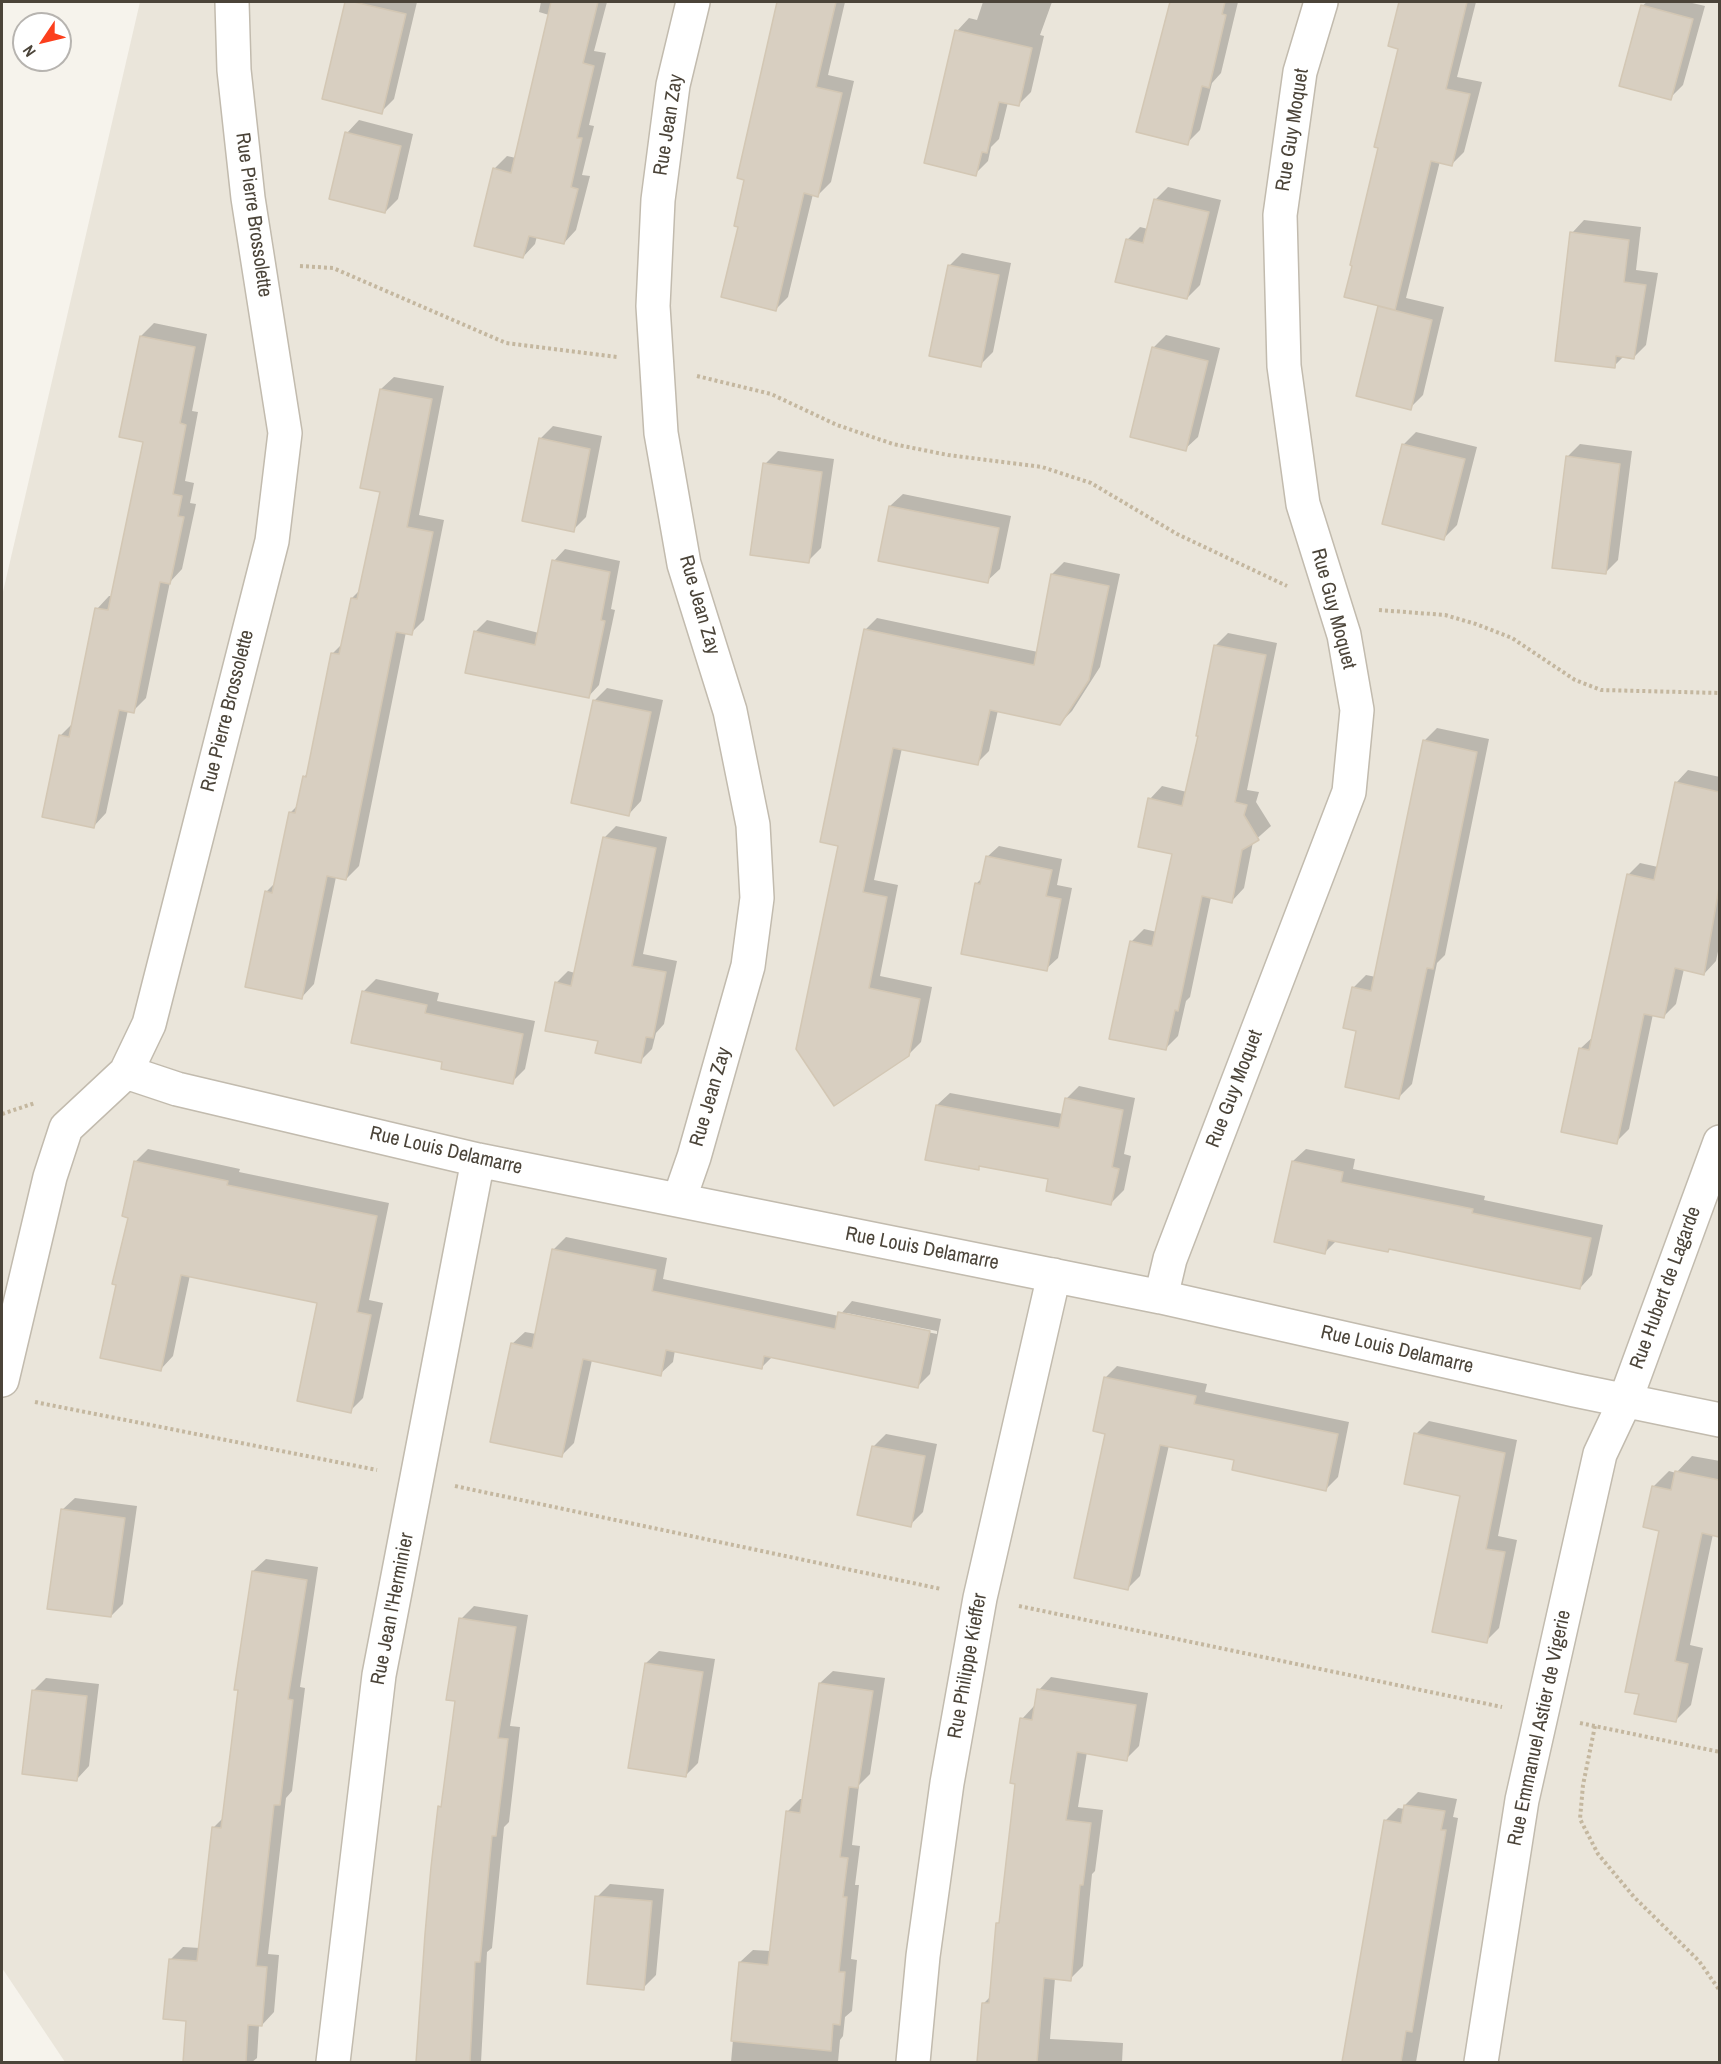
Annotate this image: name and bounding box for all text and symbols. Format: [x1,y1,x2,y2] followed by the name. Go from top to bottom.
[12,12,72,72] north arrow
[17,41,41,61] text: N
[1271,67,1315,193] street label: Rue Guy Moquet
[649,73,689,177] street label: Rue Jean Zay
[230,131,276,299] street label: Rue Pierre Brossolette
[1305,546,1361,672] street label: Rue Guy Moquet
[673,553,725,657] street label: Rue Jean Zay
[196,628,260,794] street label: Rue Pierre Brossolette
[1202,1027,1268,1151] street label: Rue Guy Moquet
[685,1045,737,1149] street label: Rue Jean Zay
[367,1122,525,1180] street label: Rue Louis Delamarre
[1625,1203,1707,1373] street label: Rue Hubert de Lagarde
[843,1222,1001,1276] street label: Rue Louis Delamarre
[1318,1321,1476,1379] street label: Rue Louis Delamarre
[366,1531,420,1687] street label: Rue Jean l'Herminier
[943,1591,993,1741] street label: Rue Philippe Kieffer
[1503,1608,1577,1848] street label: Rue Emmanuel Astier de Vigerie

